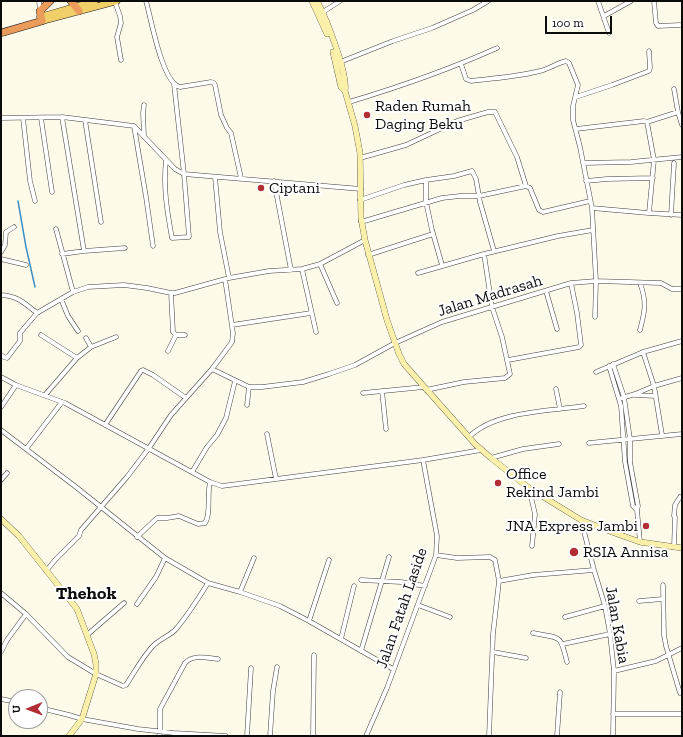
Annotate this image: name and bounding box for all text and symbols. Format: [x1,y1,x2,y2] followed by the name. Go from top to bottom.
[547,8,614,34] scale bar
[552,16,584,30] text: 100 m
[375,96,471,134] place label: Raden Rumah Daging Beku
[362,110,372,120] marker: Raden Rumah Daging Beku
[269,178,320,198] place label: Ciptani
[256,183,266,193] marker: Ciptani
[436,271,544,321] street label: Jalan Madrasah
[506,464,599,502] place label: Office Rekind Jambi
[493,478,503,488] marker: Office Rekind Jambi
[505,516,638,536] place label: JNA Express Jambi
[641,521,651,531] marker: JNA Express Jambi
[583,542,668,562] place label: RSIA Annisa
[372,545,432,671] street label: Jalan Fatah Laside
[568,546,580,558] marker: RSIA Annisa
[56,583,116,605] district label: Thehok
[601,585,633,665] street label: Jalan Kabia
[8,689,48,729] north arrow
[10,705,23,713] text: U

